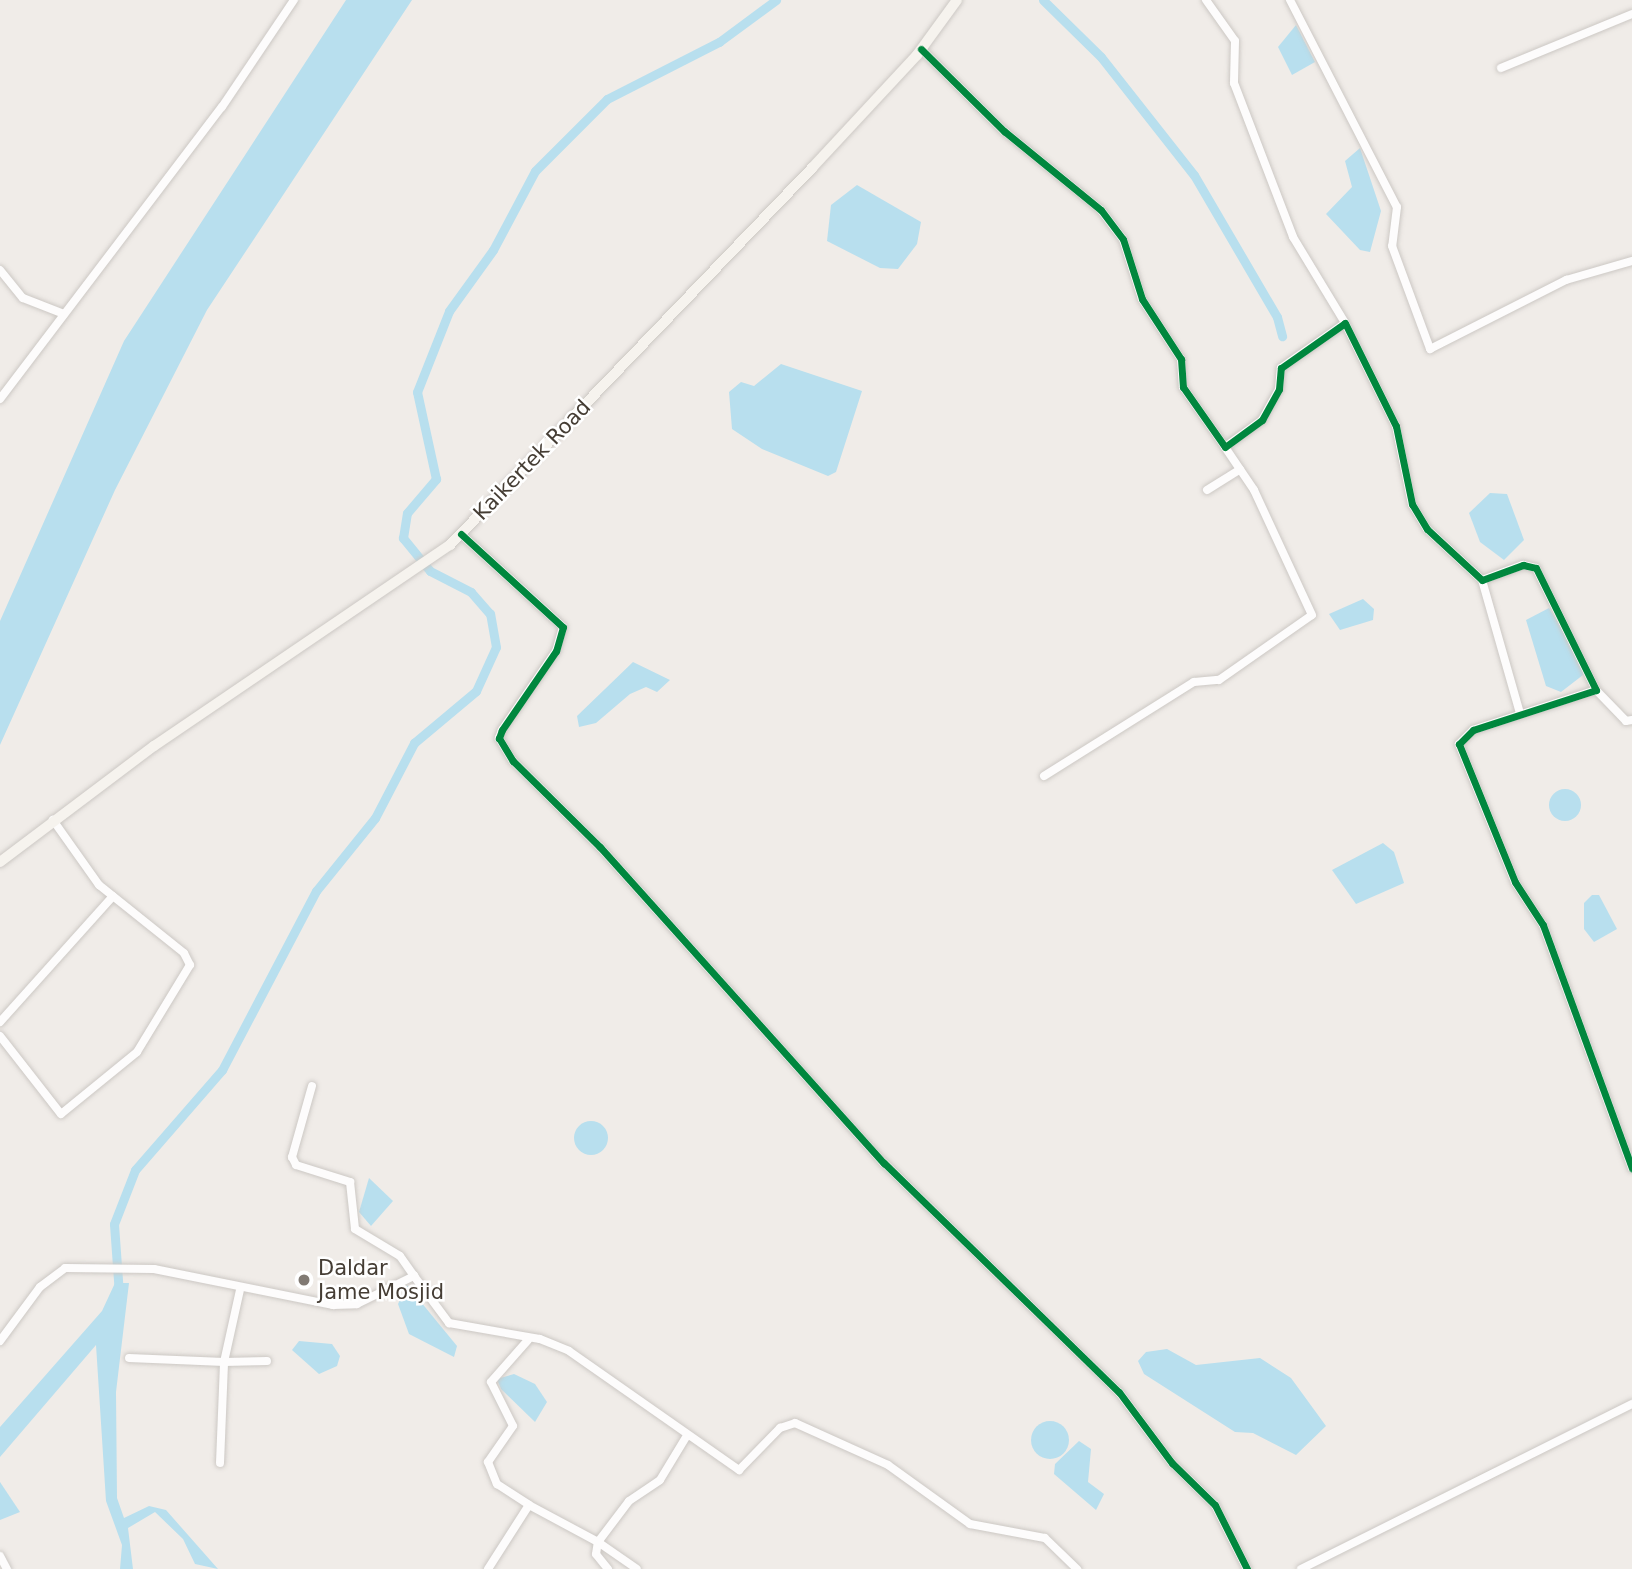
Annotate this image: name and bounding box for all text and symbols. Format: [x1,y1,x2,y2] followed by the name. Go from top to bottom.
[468,395,596,525] street label: Kaikertek Road
[318,1255,444,1305] place label: Daldar Jame Mosjid
[296,1272,312,1288] marker: Daldar Jame Mosjid

